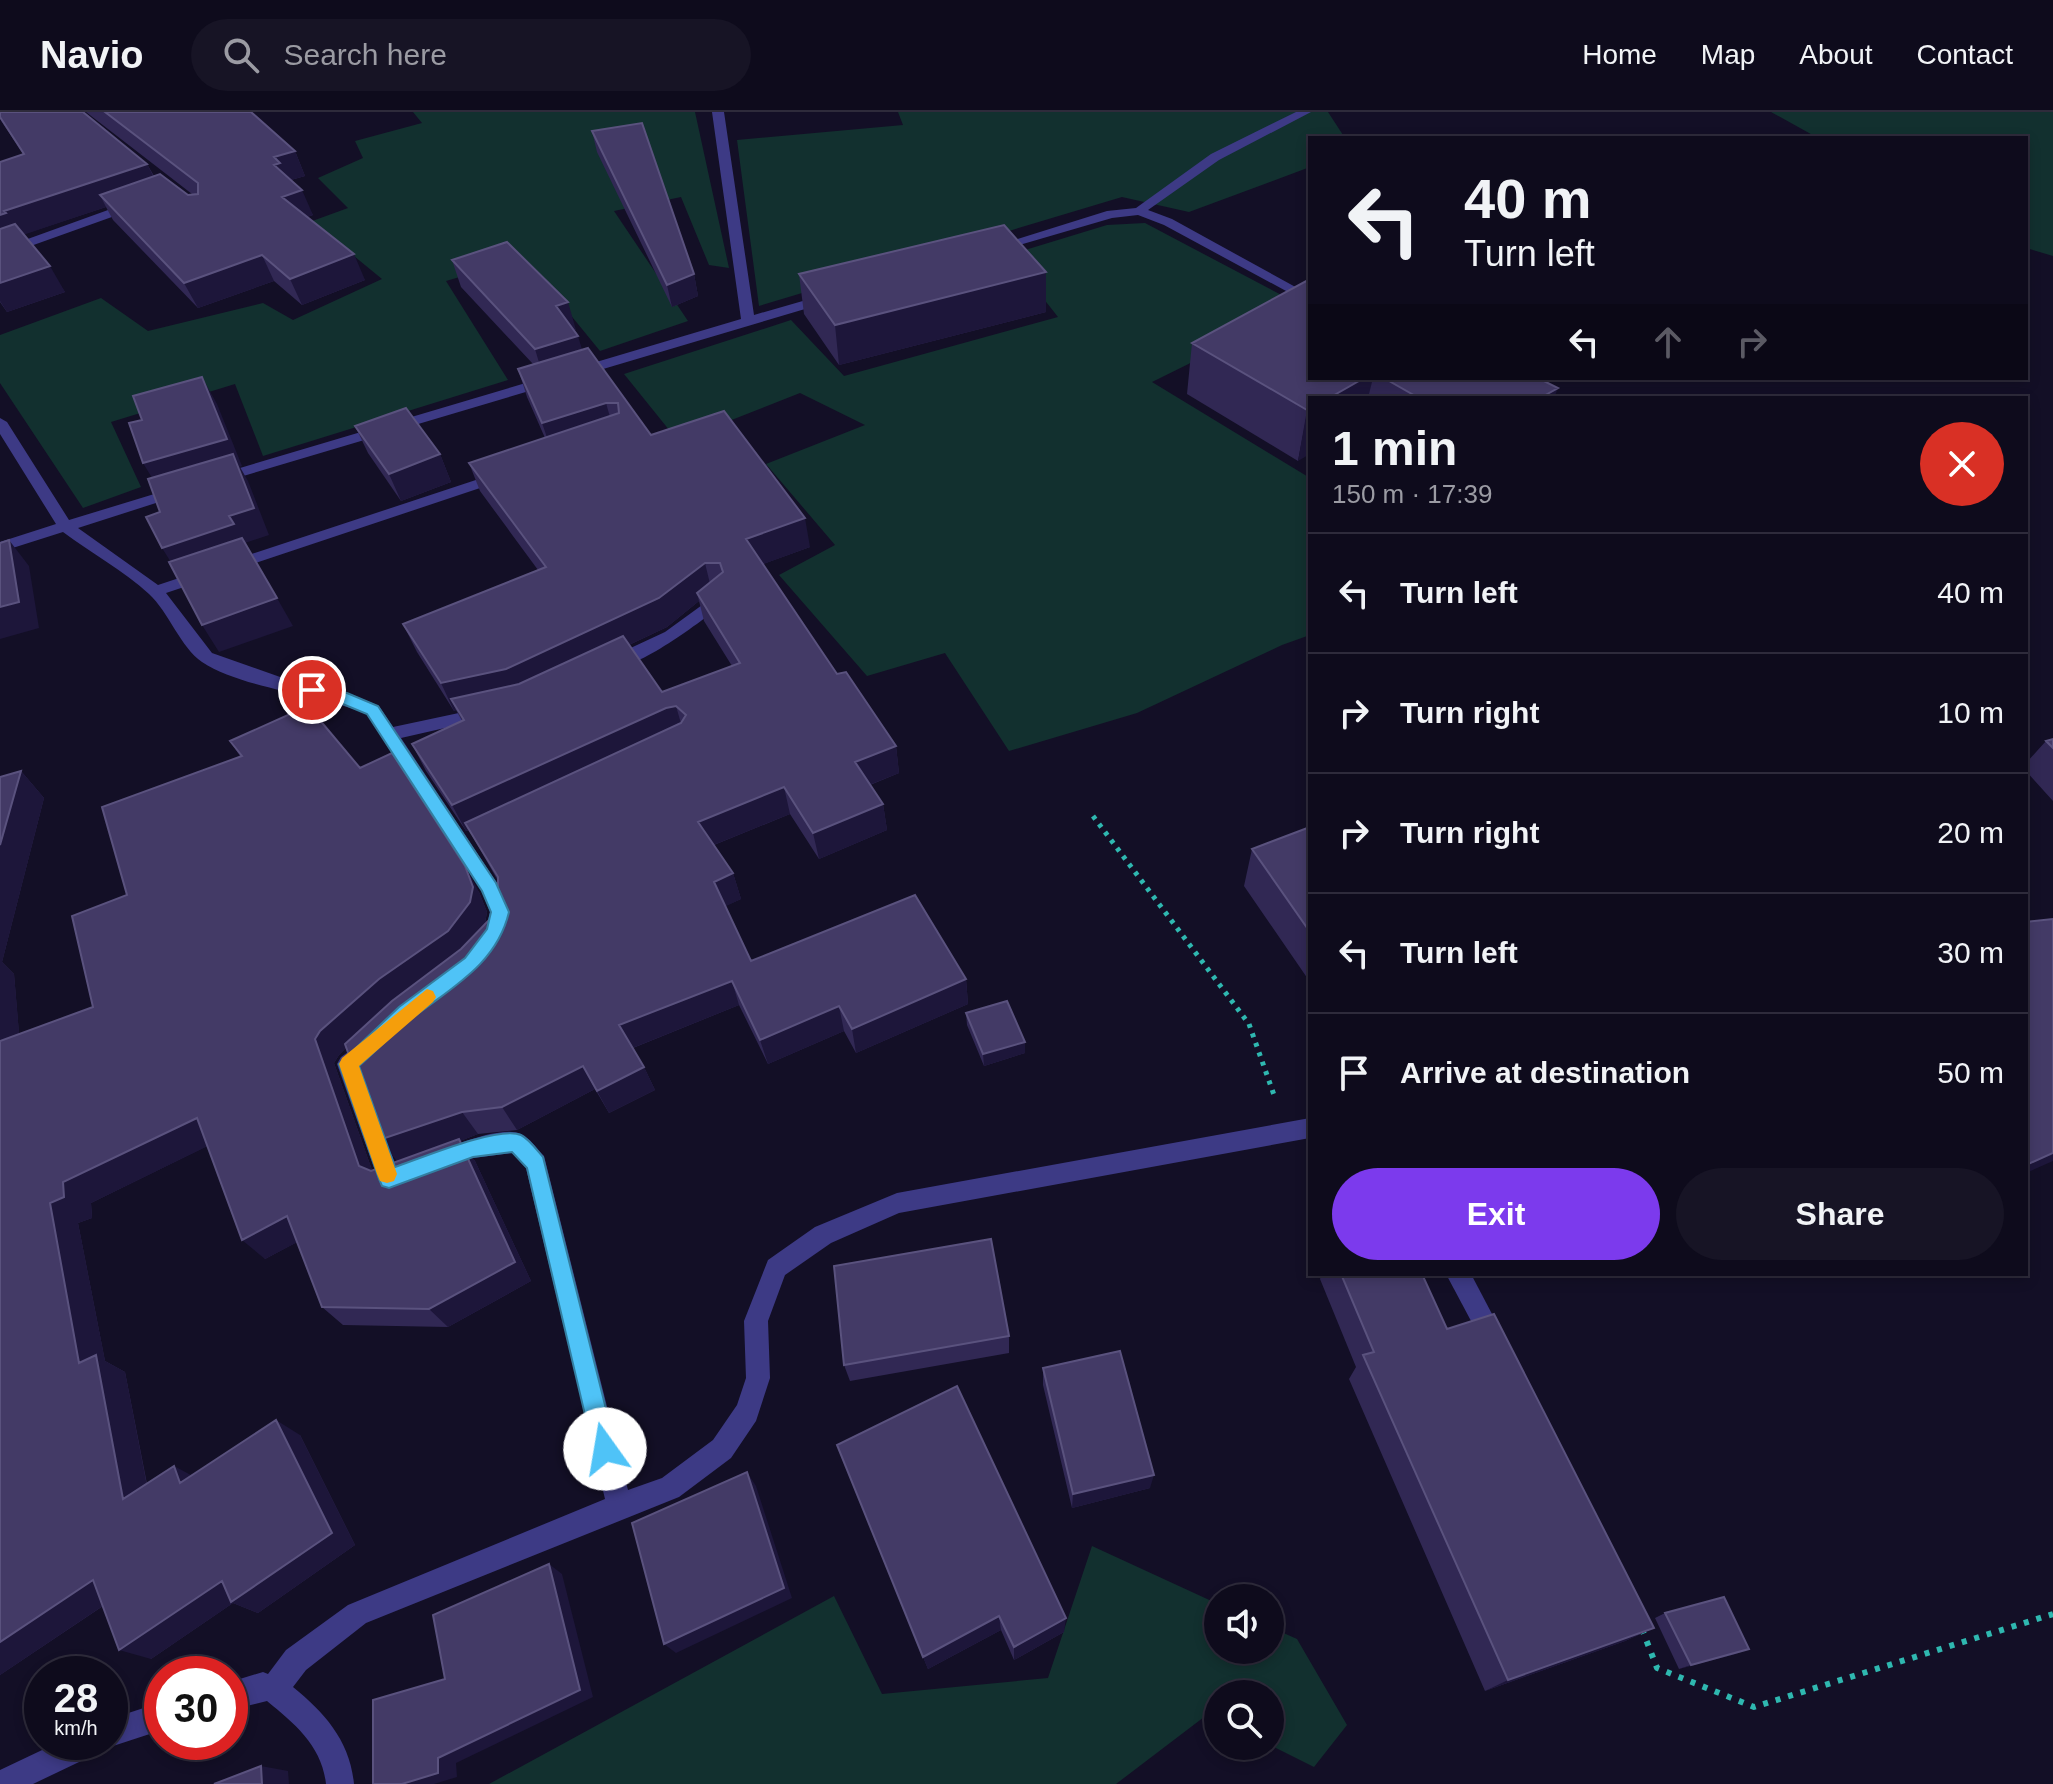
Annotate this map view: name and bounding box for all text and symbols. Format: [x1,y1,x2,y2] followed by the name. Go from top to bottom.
[191,19,751,91] search box
[219,33,263,77] icon: search
[40,34,143,76] text: Navio
[283,38,447,71] text: Search here
[1582,39,1657,70] text: Home
[1701,39,1755,70] text: Map
[1799,39,1873,70] text: About
[1917,39,2013,70] text: Contact
[1464,167,1592,230] text: 40 m
[1332,168,1436,272] icon: left
[1464,233,1595,274] text: Turn left
[1562,320,1606,364] icon: left
[1646,320,1690,364] icon: ahead
[1730,320,1774,364] icon: right
[1332,422,1457,475] text: 1 min
[1920,422,2004,506] button: close
[1332,479,1492,509] text: 150 m · 17:39
[1332,571,1376,615] icon: left
[1400,576,1518,609] text: Turn left
[1937,576,2004,609] text: 40 m
[278,656,346,724] pin
[290,668,334,712] icon: arrive
[1332,691,1376,735] icon: right
[1400,696,1539,729] text: Turn right
[1937,696,2004,729] text: 10 m
[1332,811,1376,855] icon: right
[1400,816,1539,849] text: Turn right
[1937,816,2004,849] text: 20 m
[1332,931,1376,975] icon: left
[1400,936,1518,969] text: Turn left
[1937,936,2004,969] text: 30 m
[1332,1051,1376,1095] icon: arrive
[1400,1056,1690,1089] text: Arrive at destination
[1937,1056,2004,1089] text: 50 m
[1332,1168,1660,1260] button: Exit
[1676,1168,2004,1260] button: Share
[563,1407,647,1491] position arrow
[1204,1584,1284,1760] map controls
[1204,1584,1284,1664] button: sound
[144,1656,248,1760] speed limit sign: 30
[54,1676,98,1720] text: 28
[1204,1680,1284,1760] button: search
[54,1717,98,1739] text: km/h

